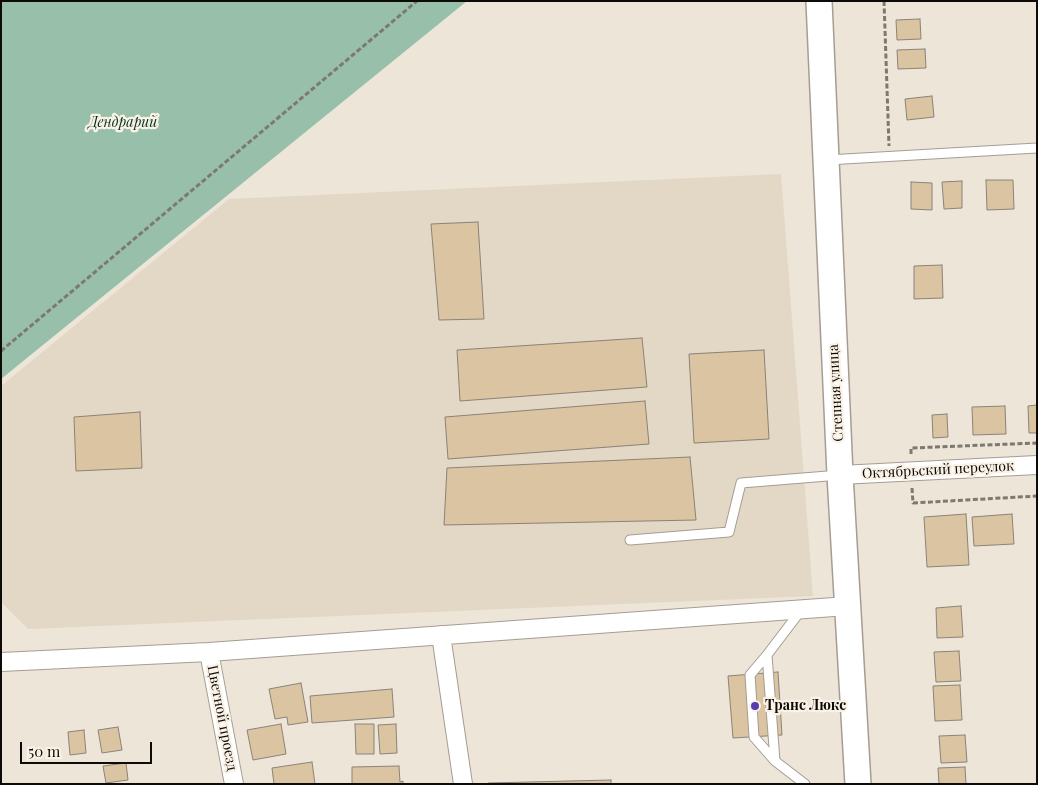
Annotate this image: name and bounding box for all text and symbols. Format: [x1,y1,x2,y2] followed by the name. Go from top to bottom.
[89,115,157,131] park label: Дендрарий
[825,344,847,442] street label: Степная улица
[862,458,1014,482] street label: Октябрьский переулок
[204,664,240,772] street label: Цветной проезд
[765,698,846,714] place label: Транс Люкс
[749,700,761,712] marker: Транс Люкс
[22,732,155,764] scale bar
[28,741,60,761] text: 50 m

